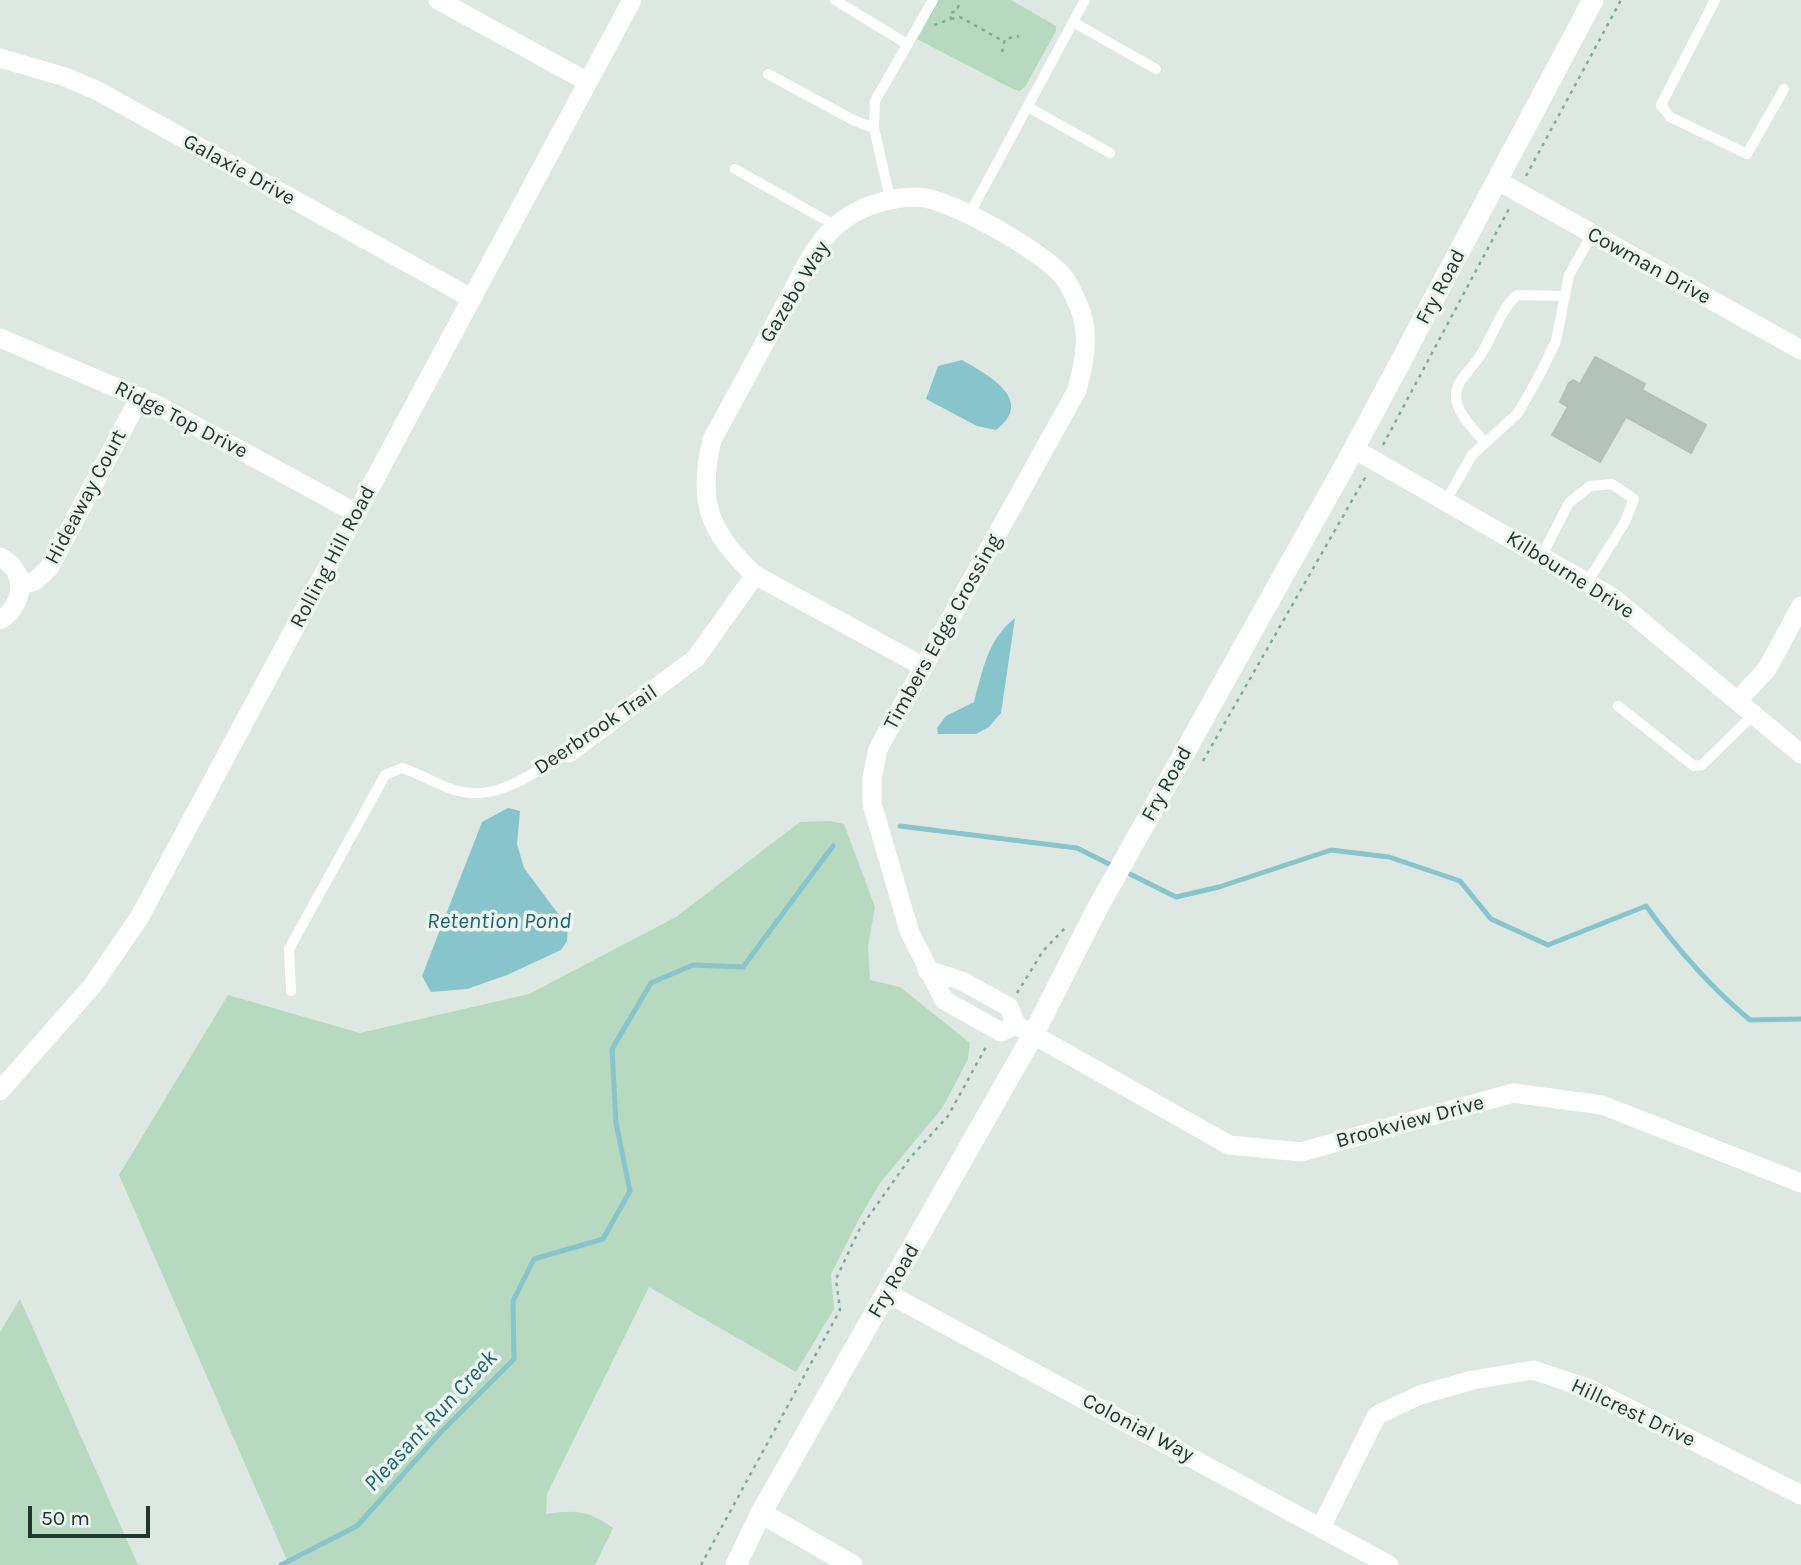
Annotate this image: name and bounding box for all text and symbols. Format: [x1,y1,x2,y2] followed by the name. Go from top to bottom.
[179,129,299,211] street label: Galaxie Drive
[1583,222,1715,310] street label: Cowman Drive
[755,237,835,347] street label: Gazebo Way
[1411,245,1471,329] street label: Fry Road
[110,376,252,464] street label: Ridge Top Drive
[40,425,132,569] street label: Hideaway Court
[285,482,381,632] street label: Rolling Hill Road
[1501,525,1639,625] street label: Kilbourne Drive
[879,530,1007,734] street label: Timbers Edge Crossing
[530,680,662,780] street label: Deerbrook Trail
[1136,742,1198,826] street label: Fry Road
[427,907,571,935] water label: Retention Pond
[1333,1090,1487,1154] street label: Brookview Drive
[863,1239,925,1323] street label: Fry Road
[358,1345,504,1497] water label: Pleasant Run Creek
[1567,1373,1699,1453] street label: Hillcrest Drive
[1078,1388,1198,1468] street label: Colonial Way
[32,1492,154,1536] scale bar
[41,1506,90,1530] text: 50 m

